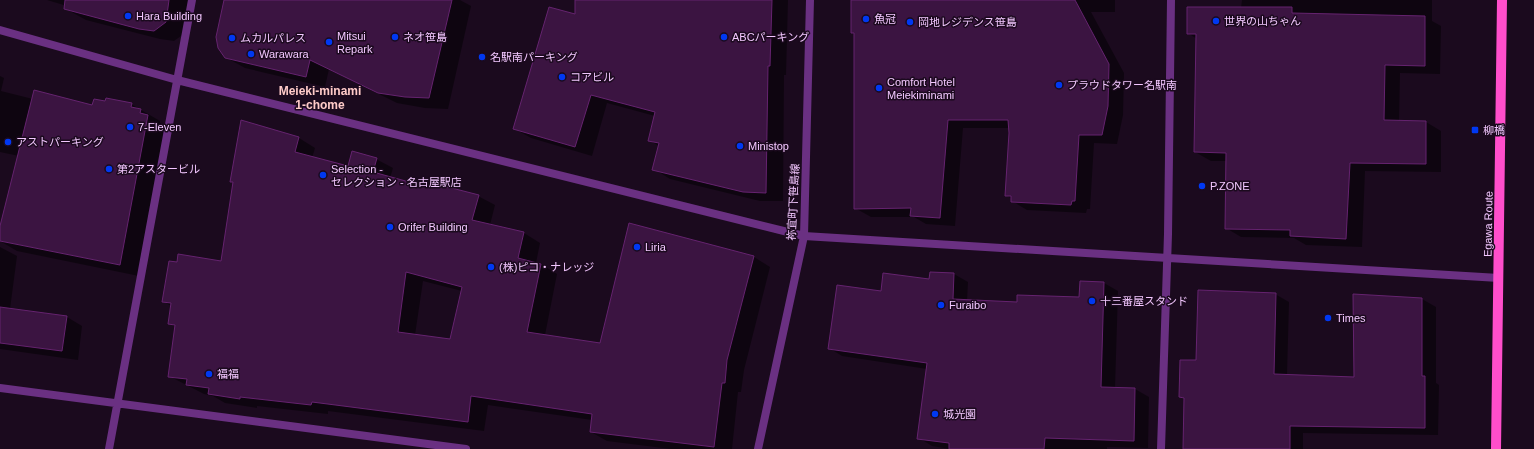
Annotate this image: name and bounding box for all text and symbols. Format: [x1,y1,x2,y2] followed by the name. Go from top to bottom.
[136,10,202,22] place label: Hara Building
[123,11,133,21] marker: Hara Building
[874,13,896,25] place label: 魚冠
[861,14,871,24] marker: 魚冠
[1224,15,1301,27] place label: 世界の山ちゃん
[918,16,1017,28] place label: 岡地レジデンス笹島
[1211,16,1221,26] marker: 世界の山ちゃん
[905,17,915,27] marker: 岡地レジデンス笹島
[337,30,373,55] place label: Mitsui Repark
[403,31,447,43] place label: ネオ笹島
[732,31,809,43] place label: ABCパーキング
[240,32,306,44] place label: ムカルパレス
[390,32,400,42] marker: ネオ笹島
[719,32,729,42] marker: ABCパーキング
[227,33,237,43] marker: ムカルパレス
[324,37,334,47] marker: Mitsui Repark
[259,48,310,60] place label: Warawara
[246,49,256,59] marker: Warawara
[490,51,578,63] place label: 名駅南パーキング
[477,52,487,62] marker: 名駅南パーキング
[570,71,614,83] place label: コアビル
[557,72,567,82] marker: コアビル
[887,76,955,101] place label: Comfort Hotel Meiekiminami
[1067,79,1177,91] place label: プラウドタワー名駅南
[1054,80,1064,90] marker: プラウドタワー名駅南
[874,83,884,93] marker: Comfort Hotel Meiekiminami
[279,84,361,112] district label: Meieki-minami 1-chome
[138,121,181,133] place label: 7-Eleven
[125,122,135,132] marker: 7-Eleven
[1483,124,1505,136] place label: 柳橋
[1470,125,1480,135] marker: 柳橋
[16,136,104,148] place label: アストパーキング
[3,137,13,147] marker: アストパーキング
[748,140,789,152] place label: Ministop
[735,141,745,151] marker: Ministop
[117,163,200,175] place label: 第2アスタービル
[331,163,462,188] place label: Selection - セレクション - 名古屋駅店
[785,163,801,241] street label: 祢宜町下笹島線
[104,164,114,174] marker: 第2アスタービル
[318,170,328,180] marker: Selection - セレクション - 名古屋駅店
[1210,180,1250,192] place label: P.ZONE
[1197,181,1207,191] marker: P.ZONE
[1481,191,1495,257] street label: Egawa Route
[398,221,468,233] place label: Orifer Building
[385,222,395,232] marker: Orifer Building
[645,241,667,253] place label: Liria
[632,242,642,252] marker: Liria
[499,261,594,273] place label: (株)ピコ・ナレッジ
[486,262,496,272] marker: (株)ピコ・ナレッジ
[1100,295,1188,307] place label: 十三番屋スタンド
[1087,296,1097,306] marker: 十三番屋スタンド
[949,299,986,311] place label: Furaibo
[936,300,946,310] marker: Furaibo
[1336,312,1366,324] place label: Times
[1323,313,1333,323] marker: Times
[217,368,239,380] place label: 福福
[204,369,214,379] marker: 福福
[943,408,976,420] place label: 城光園
[930,409,940,419] marker: 城光園

